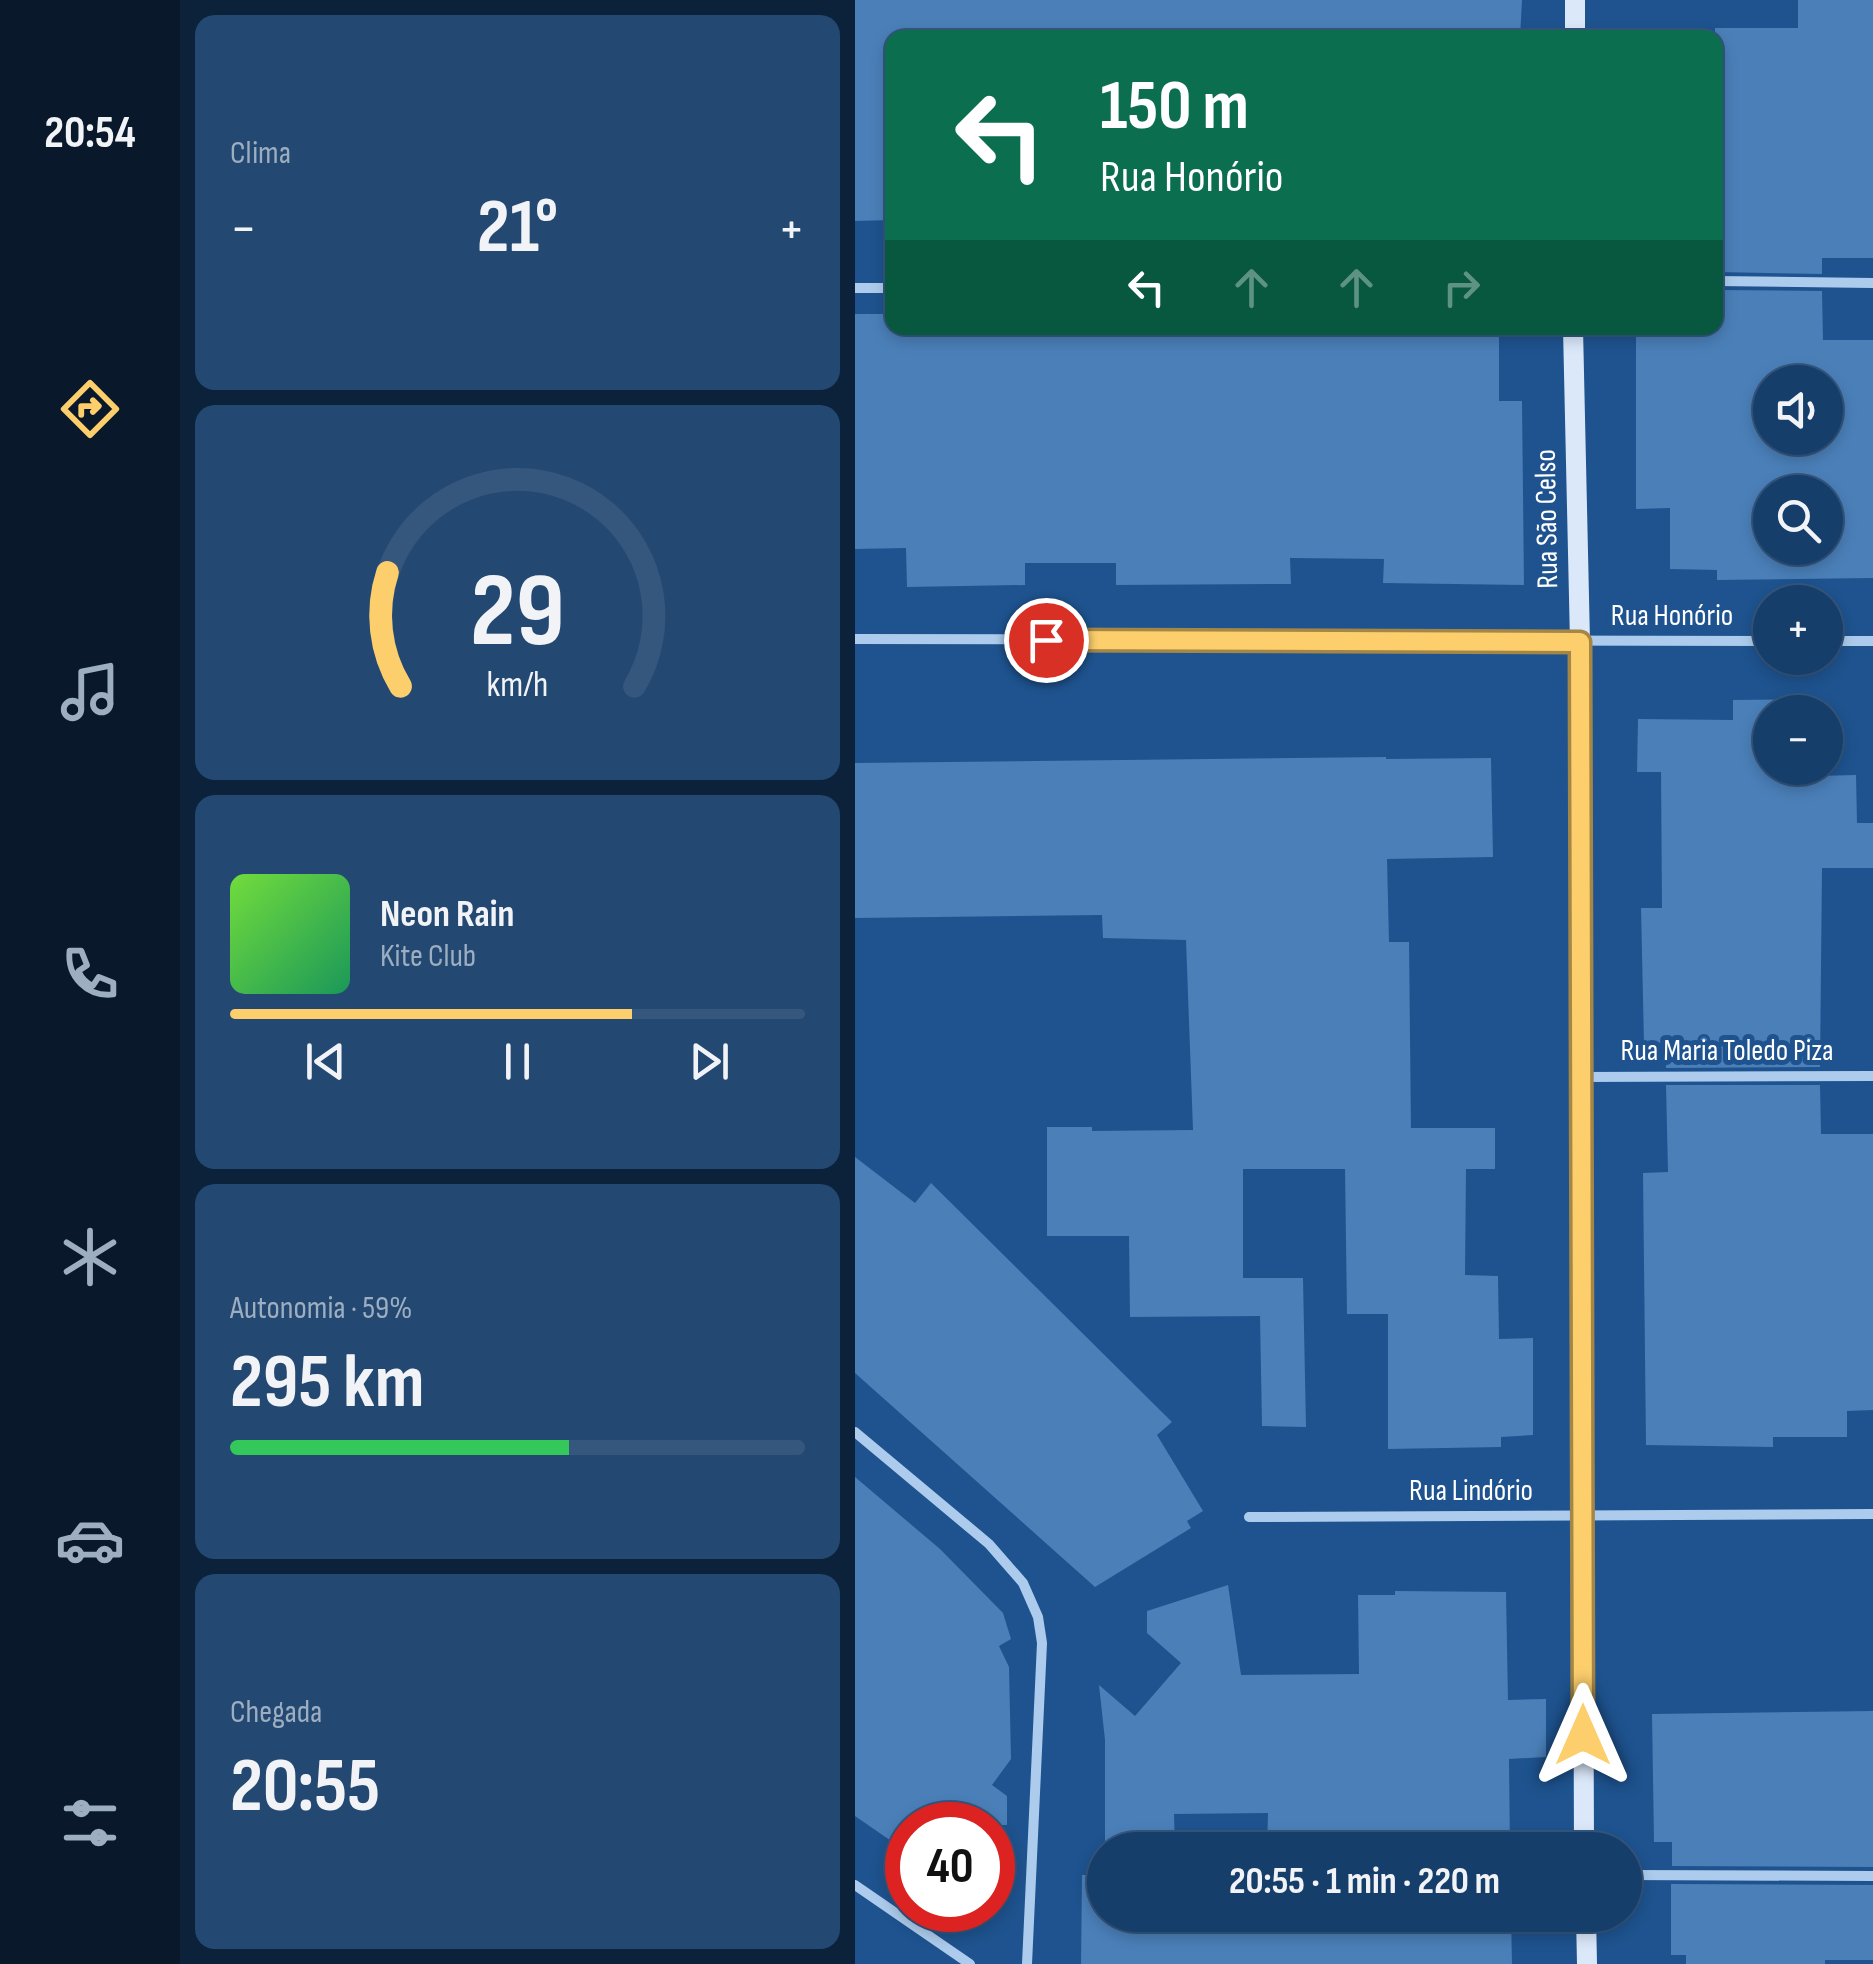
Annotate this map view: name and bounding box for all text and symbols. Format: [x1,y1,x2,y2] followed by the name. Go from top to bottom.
[1100,65,1249,149] text: 150 m
[935,70,1065,200] icon: left
[44,106,136,161] text: 20:54
[230,134,291,173] text: Clima
[1100,150,1284,205] text: Rua Honório
[477,183,558,274] text: 21°
[230,196,257,263] text: −
[778,196,805,263] text: +
[1119,260,1174,315] icon: left
[1224,260,1279,315] icon: ahead
[1329,260,1384,315] icon: ahead
[1434,260,1489,315] icon: right
[1753,365,1843,785] map controls
[1753,365,1843,455] button: sound
[55,374,125,444] icon: directions
[1528,449,1566,589] street label: Rua São Celso
[1753,475,1843,565] button: search
[470,550,565,675] text: 29
[1753,585,1843,675] button: +
[1004,598,1089,683] pin
[1611,598,1733,634] street label: Rua Honório
[1019,613,1074,668] icon: arrive
[55,657,125,727] icon: music
[487,664,548,707] text: km/h
[1753,695,1843,785] button: −
[380,892,514,937] text: Neon Rain
[380,937,476,976] text: Kite Club
[55,939,125,1009] icon: phone
[1620,1033,1834,1069] street label: Rua Maria Toledo Piza
[298,1034,353,1089] icon: previous
[490,1034,545,1089] icon: pause
[682,1034,737,1089] icon: next
[55,1222,125,1292] icon: climate
[230,1289,412,1328] text: Autonomia · 59%
[230,1338,424,1429] text: 295 km
[1409,1473,1533,1509] street label: Rua Lindório
[55,1505,125,1575] icon: car
[1531,1683,1635,1787] position arrow
[230,1693,322,1732] text: Chegada
[230,1742,380,1833] text: 20:55
[55,1788,125,1858] icon: filters
[885,1802,1015,1932] speed limit sign: 40
[1229,1859,1500,1904] text: 20:55 · 1 min · 220 m

